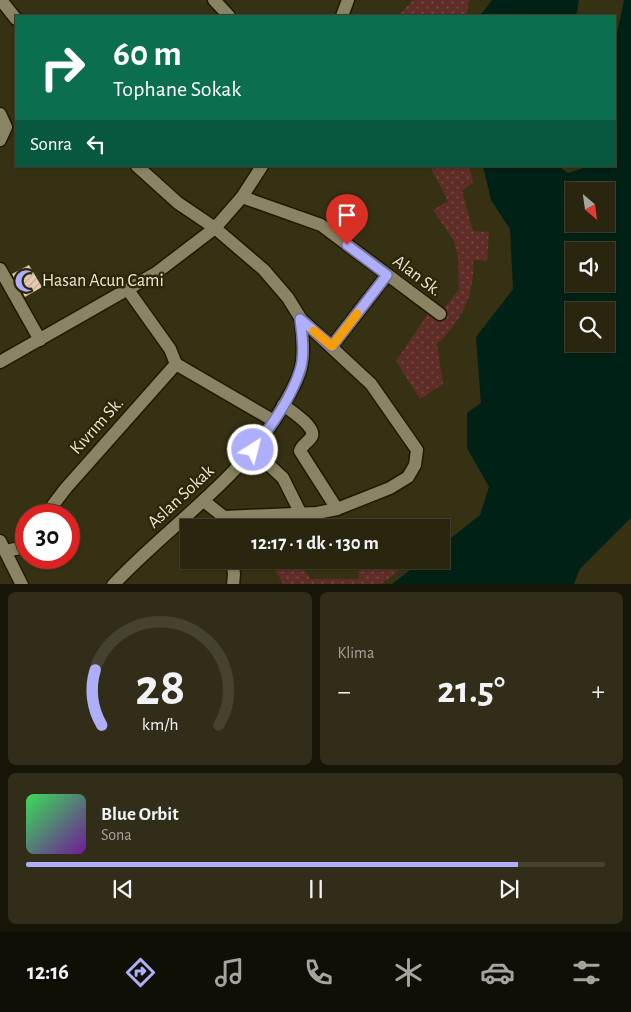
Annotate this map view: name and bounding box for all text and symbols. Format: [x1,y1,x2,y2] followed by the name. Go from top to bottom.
[30,35,95,100] icon: right
[113,37,182,72] text: 60 m
[113,78,241,100] text: Tophane Sokak
[82,130,110,158] icon: left
[30,135,72,154] text: Sonra
[565,182,615,232] north arrow
[565,182,615,352] map controls
[326,194,368,245] pin
[333,201,361,229] icon: arrive
[565,242,615,292] button: sound
[389,252,445,300] street label: Alan Sk.
[13,268,39,294] mosque icon: Hasan Acun Cami
[42,272,164,290] place label: Hasan Acun Cami
[565,302,615,352] button: search
[67,394,127,458] street label: Kıvrım Sk.
[226,423,278,475] position arrow
[144,461,218,532] street label: Aslan Sokak
[15,504,80,569] speed limit sign: 30
[251,534,379,553] text: 12:17 · 1 dk · 130 m
[338,645,374,661] text: Klima
[135,662,185,714] text: 28
[437,672,505,710] text: 21.5°
[338,678,351,706] text: −
[592,678,605,706] text: +
[141,716,178,734] text: km/h
[101,805,179,824] text: Blue Orbit
[101,827,132,843] text: Sona
[109,875,137,903] icon: previous
[302,875,330,903] icon: pause
[495,875,523,903] icon: next
[123,955,158,990] icon: directions
[212,955,247,990] icon: music
[301,955,336,990] icon: phone
[391,955,426,990] icon: climate
[480,955,515,990] icon: car
[569,955,604,990] icon: filters
[27,961,69,983] text: 12:16

